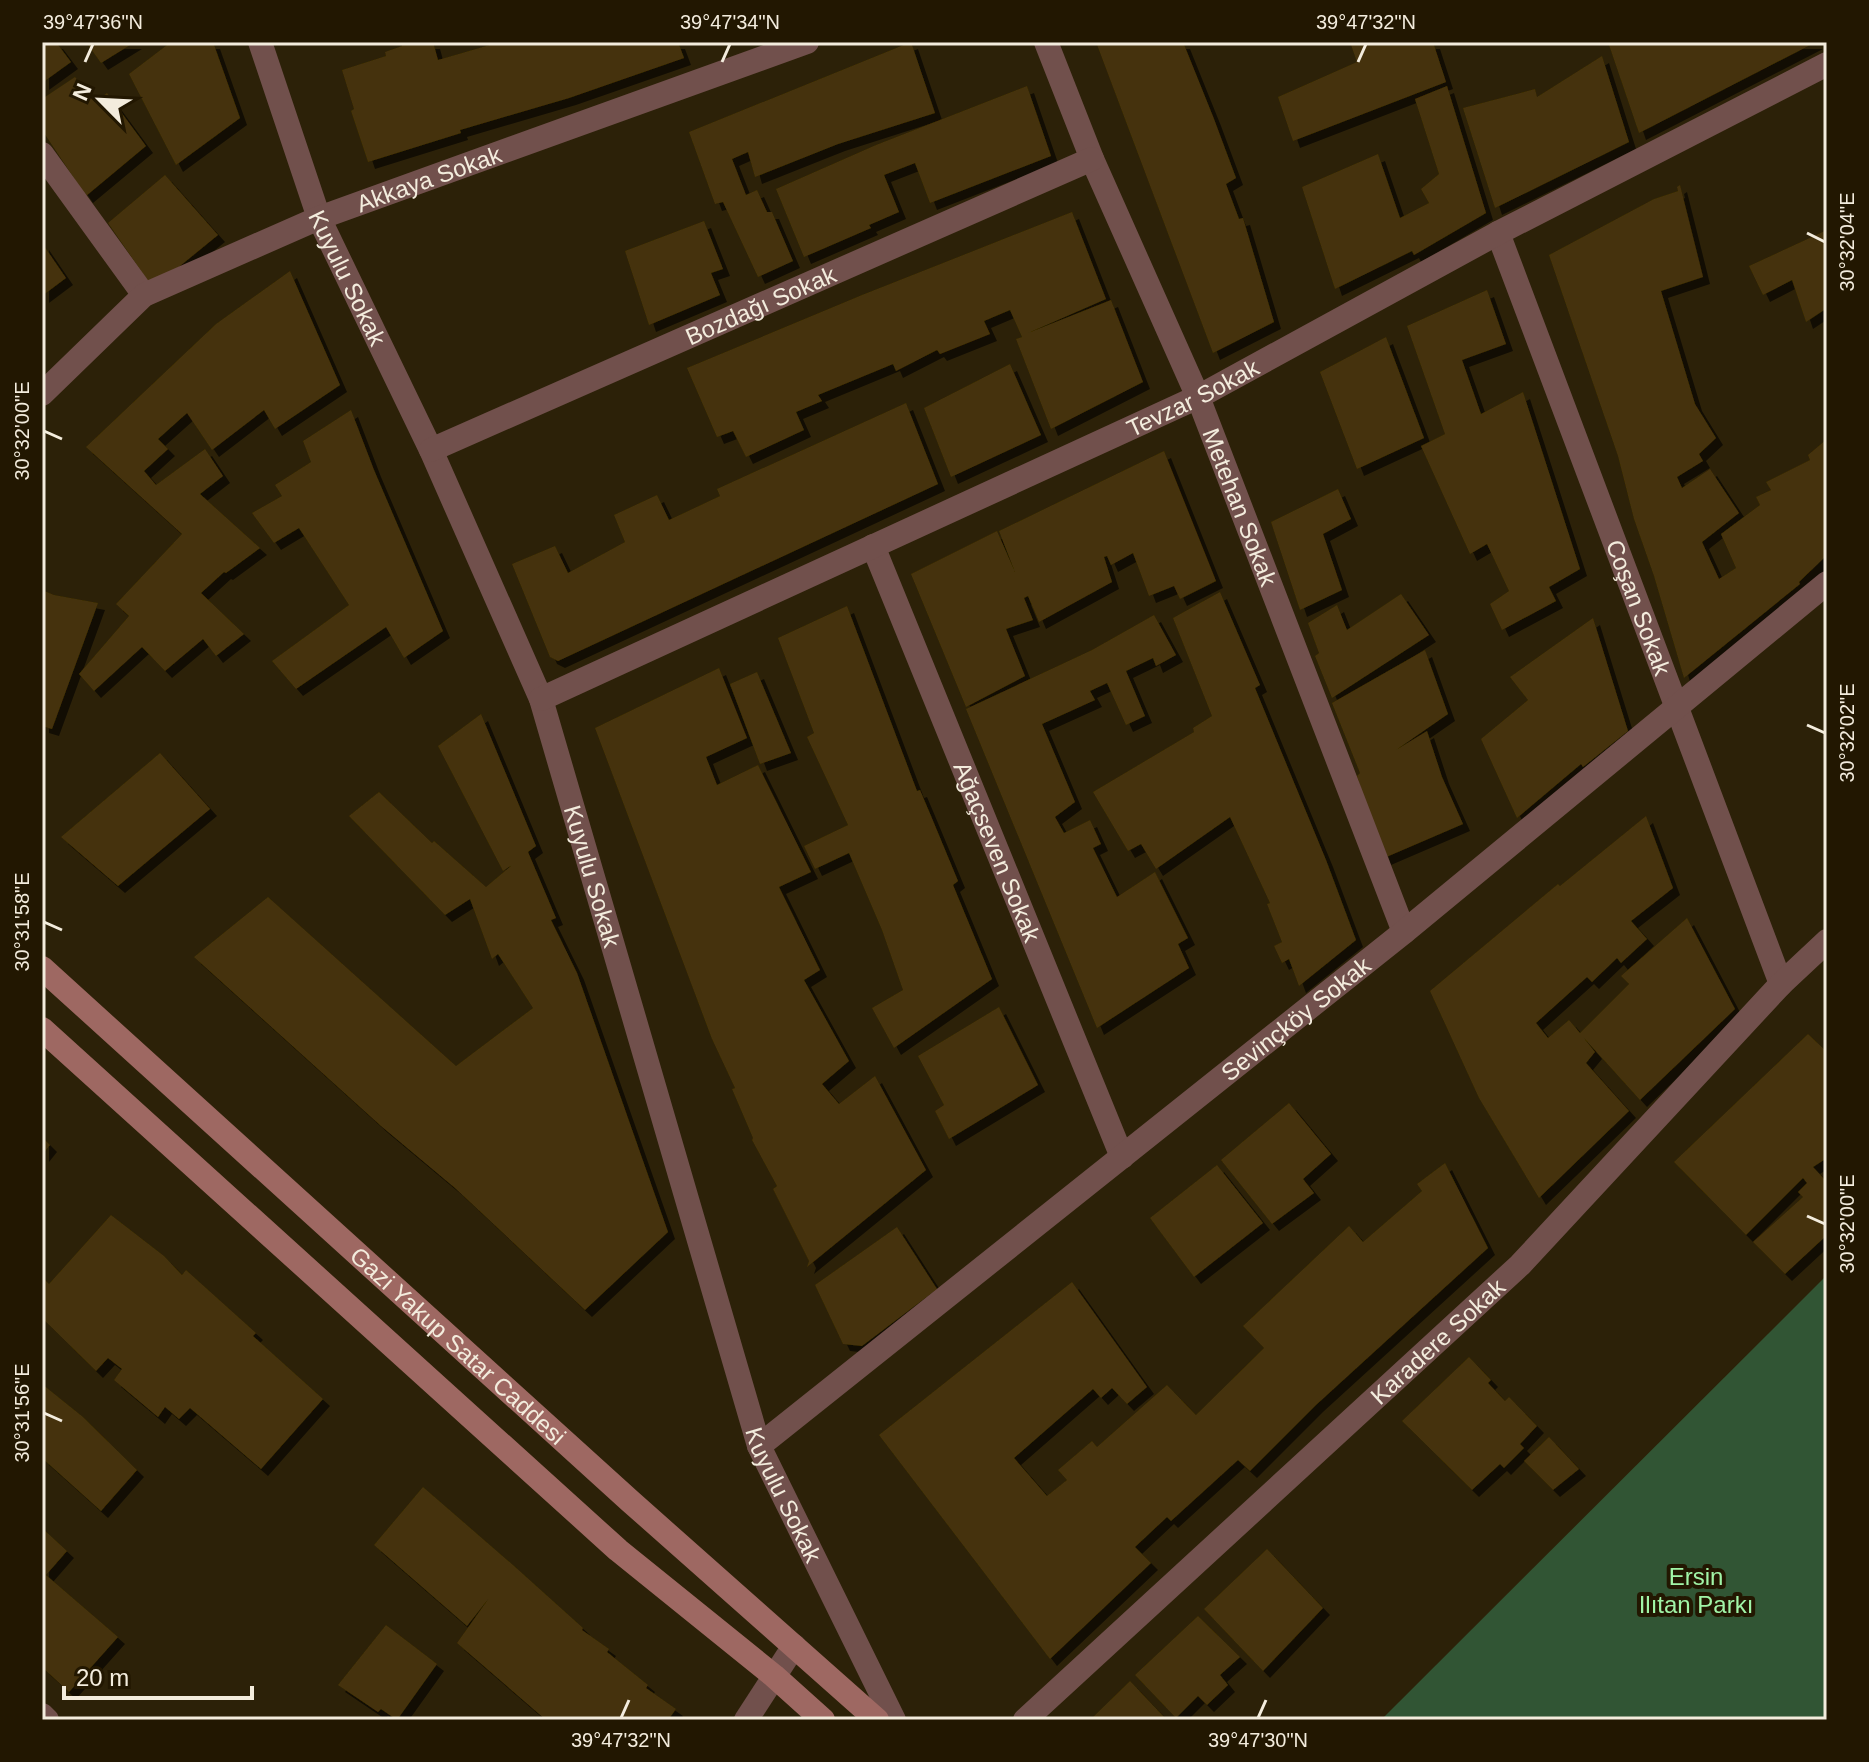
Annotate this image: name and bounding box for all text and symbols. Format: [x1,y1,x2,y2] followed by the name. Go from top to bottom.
[43,11,143,33] text: 39°47'36"N
[680,11,780,33] text: 39°47'34"N
[1316,11,1416,33] text: 39°47'32"N
[60,60,140,140] north arrow
[68,80,97,104] text: N
[353,140,506,217] street label: Akkaya Sokak
[1836,193,1858,292] text: 30°32'04"E
[304,206,392,351] street label: Kuyulu Sokak
[681,260,841,350] street label: Bozdağı Sokak
[1122,353,1264,441] street label: Tevzar Sokak
[11,382,33,481] text: 30°32'00"E
[1198,424,1283,591] street label: Metehan Sokak
[1601,536,1677,680] street label: Coşan Sokak
[1836,684,1858,783] text: 30°32'02"E
[949,758,1047,947] street label: Ağaçseven Sokak
[559,802,627,951] street label: Kuyulu Sokak
[11,873,33,972] text: 30°31'58"E
[1216,950,1376,1086] street label: Sevinçköy Sokak
[1836,1175,1858,1274] text: 30°32'00"E
[345,1241,571,1450] street label: Gazi Yakup Satar Caddesi
[1365,1272,1511,1409] street label: Karadere Sokak
[11,1364,33,1463] text: 30°31'56"E
[741,1424,828,1568] street label: Kuyulu Sokak
[1639,1563,1753,1618] park label: Ersin Ilıtan Parkı
[64,1650,252,1700] scale bar
[76,1664,129,1691] text: 20 m
[571,1729,671,1751] text: 39°47'32"N
[1208,1729,1308,1751] text: 39°47'30"N

